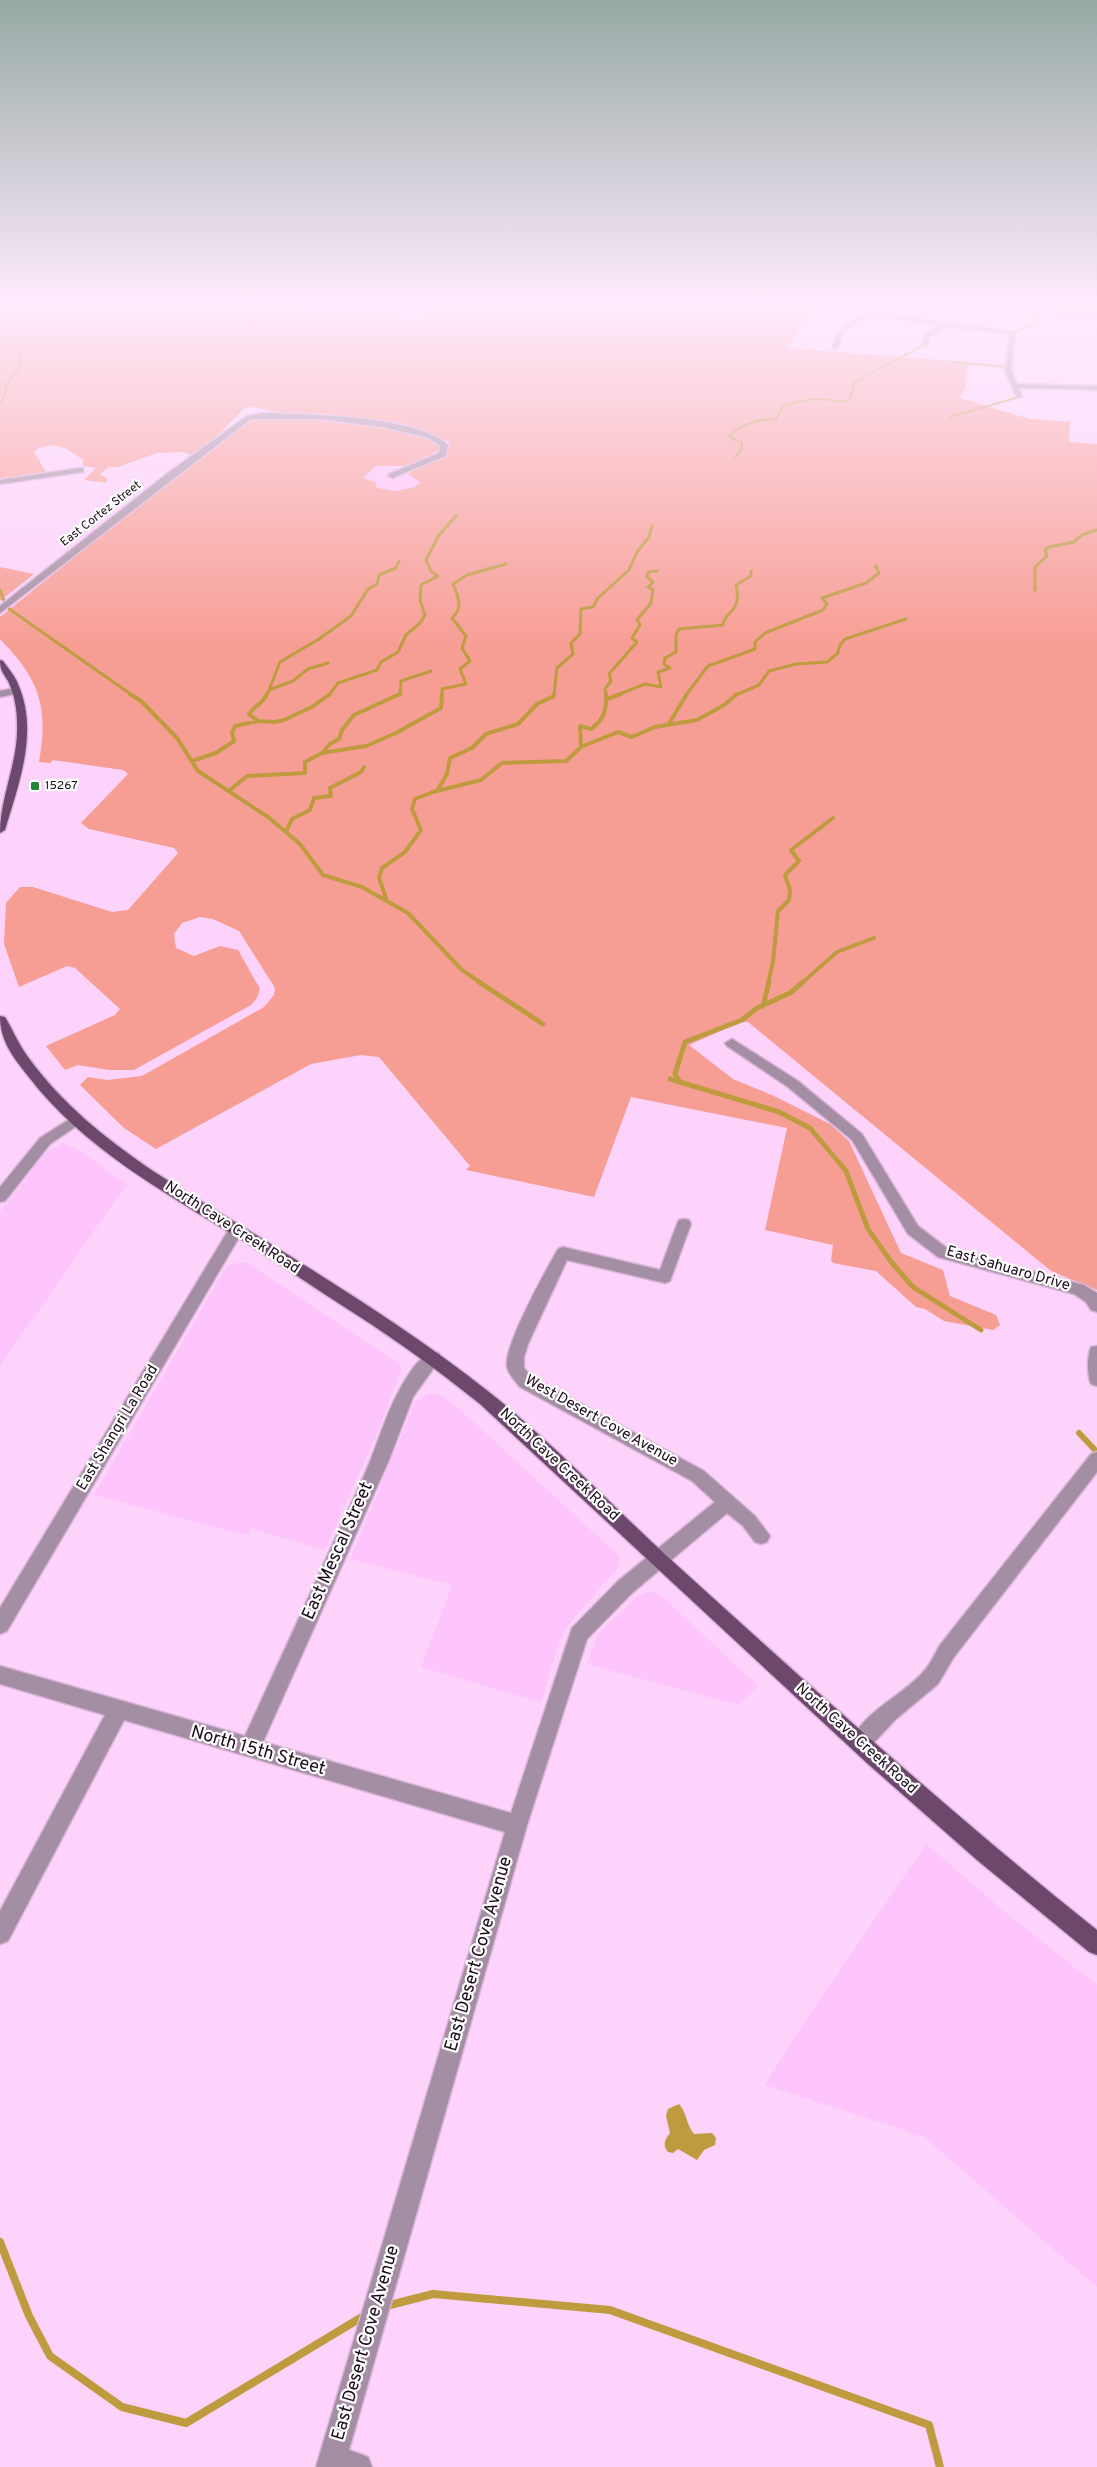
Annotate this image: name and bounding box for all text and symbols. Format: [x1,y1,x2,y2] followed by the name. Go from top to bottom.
[57,477,145,551] street label: East Cortez Street
[45,778,77,794] place label: 15267
[29,780,41,792] marker: 15267
[161,1177,303,1279] street label: North Cave Creek Road
[944,1242,1072,1296] street label: East Sahuaro Drive
[73,1362,163,1494] street label: East Shangri La Road
[521,1371,681,1471] street label: West Desert Cove Avenue
[495,1405,623,1525] street label: North Cave Creek Road
[297,1478,379,1624] street label: East Mescal Street
[791,1679,921,1799] street label: North Cave Creek Road
[188,1721,328,1781] street label: North 15th Street
[440,1854,518,2054] street label: East Desert Cove Avenue
[327,2243,405,2443] street label: East Desert Cove Avenue

